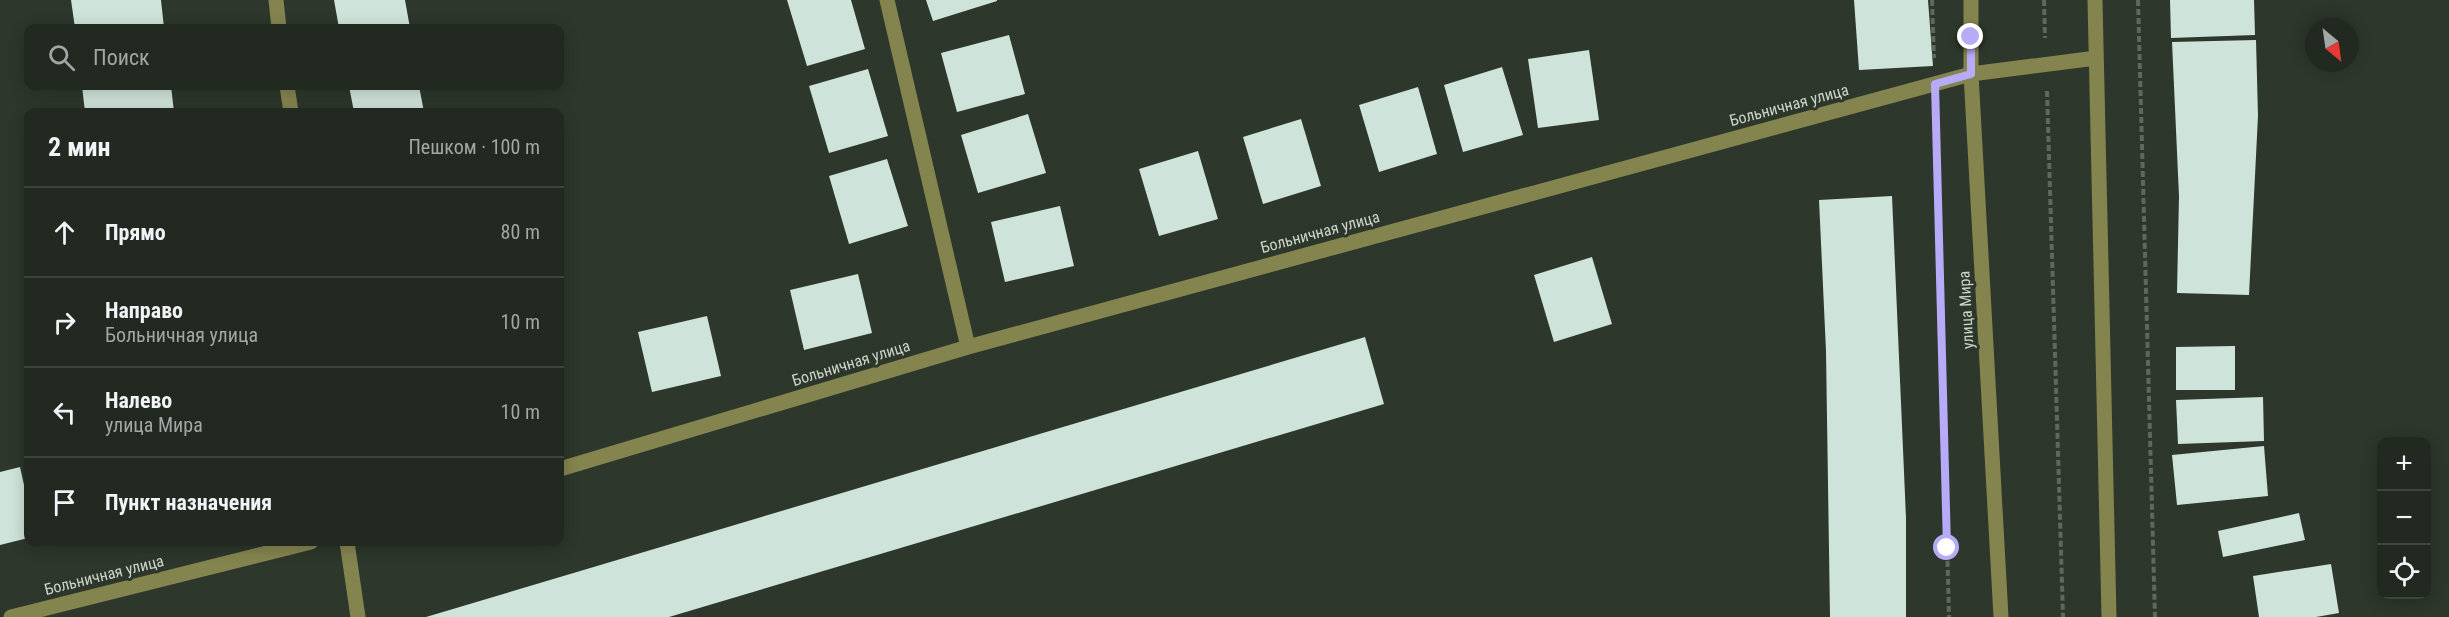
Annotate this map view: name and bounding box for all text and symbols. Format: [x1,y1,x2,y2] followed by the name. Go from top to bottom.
[2305,18,2359,72] north arrow
[1957,23,1983,49] route end
[24,24,564,90] search box
[45,41,78,74] icon: search
[93,45,150,70] text: Поиск
[1727,80,1851,130] street label: Больничная улица
[48,132,110,162] text: 2 мин
[408,135,540,159] text: Пешком · 100 m
[1258,207,1382,257] street label: Больничная улица
[48,216,81,249] icon: ahead
[105,220,166,245] text: Прямо
[501,220,540,244] text: 80 m
[1954,270,1978,350] street label: улица Мира
[105,298,183,323] text: Направо
[48,306,81,339] icon: right
[501,310,540,334] text: 10 m
[105,323,258,347] text: Больничная улица
[790,336,912,390] street label: Больничная улица
[105,388,172,413] text: Налево
[48,396,81,429] icon: left
[501,400,540,424] text: 10 m
[105,413,203,437] text: улица Мира
[2377,437,2431,599] map controls
[2377,437,2431,491] button: +
[48,486,81,519] icon: arrive
[105,490,272,515] text: Пункт назначения
[2377,491,2431,545] button: −
[1933,534,1959,560] route start
[2377,545,2431,599] button: locate
[42,551,166,599] street label: Больничная улица

